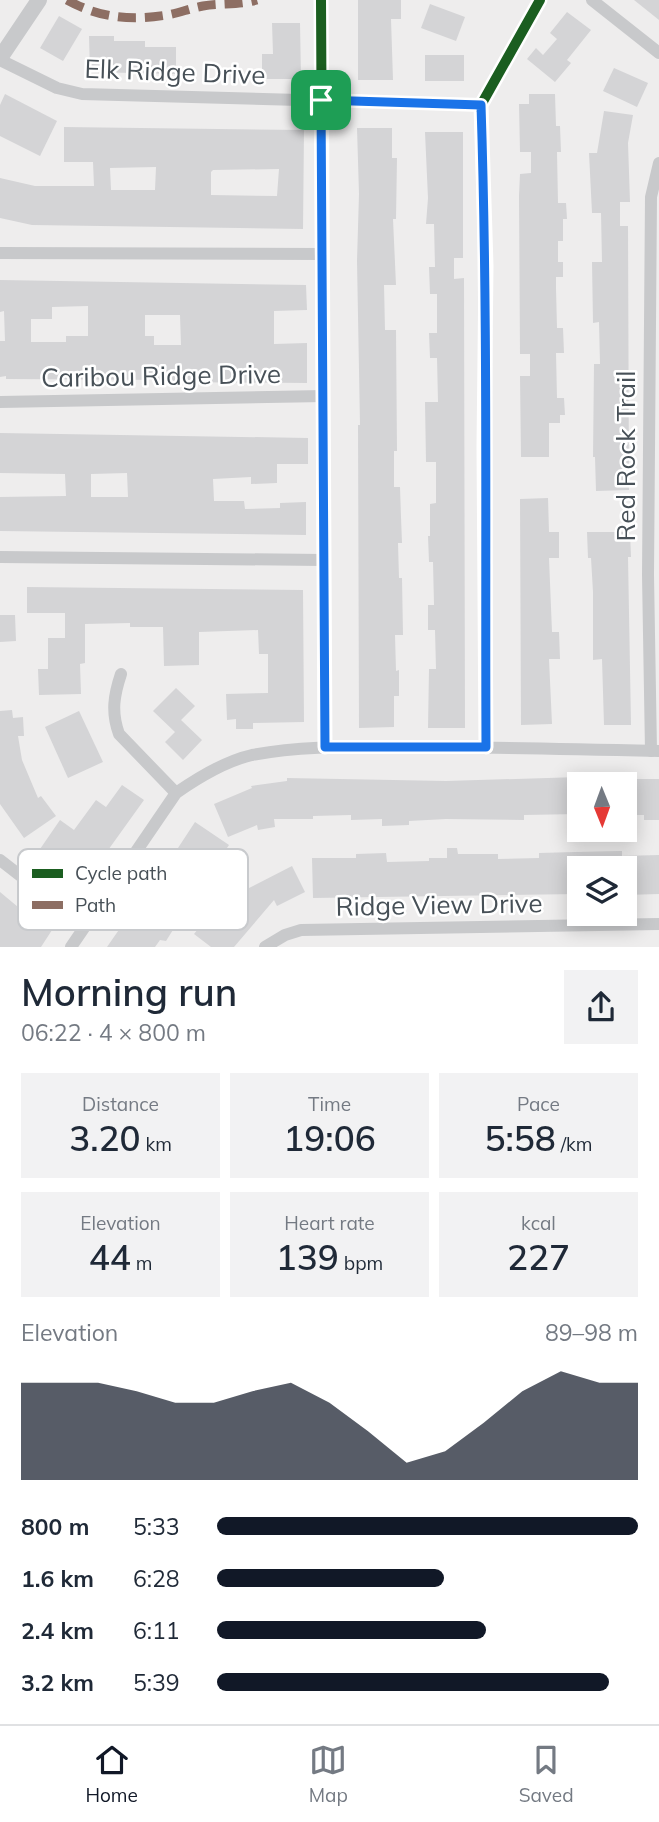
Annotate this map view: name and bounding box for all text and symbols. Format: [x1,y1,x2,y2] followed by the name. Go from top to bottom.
[84,52,266,91] street label: Elk Ridge Drive
[291,70,351,130] pin
[302,81,340,119] icon: arrive
[41,357,281,394] street label: Caribou Ridge Drive
[609,371,642,541] street label: Red Rock Trail
[567,772,637,842] north arrow
[567,772,637,926] map controls
[18,849,248,930] legend
[567,856,637,926] button: layers
[75,861,167,885] text: Cycle path
[335,886,543,923] street label: Ridge View Drive
[75,893,116,917] text: Path
[21,968,237,1016] text: Morning run
[564,970,638,1044] button: share
[21,1018,206,1047] text: 06:22 · 4 × 800 m
[82,1092,159,1116] text: Distance
[308,1092,351,1116] text: Time
[517,1092,560,1116] text: Pace
[69,1116,140,1160] text: 3.20
[283,1116,376,1160] text: 19:06
[484,1116,556,1160] text: 5:58
[140,1132,172,1156] text: km
[556,1132,593,1156] text: /km
[80,1211,161,1235] text: Elevation
[284,1211,375,1235] text: Heart rate
[521,1211,556,1235] text: kcal
[89,1235,131,1279] text: 44
[276,1235,339,1279] text: 139
[507,1235,570,1279] text: 227
[131,1251,152,1275] text: m
[339,1251,383,1275] text: bpm
[21,1318,118,1347] text: Elevation
[545,1318,638,1347] text: 89–98 m
[21,1512,89,1541] text: 800 m
[133,1512,180,1541] text: 5:33
[21,1564,94,1593] text: 1.6 km
[133,1564,180,1593] text: 6:28
[21,1616,94,1645] text: 2.4 km
[133,1616,180,1645] text: 6:11
[21,1668,94,1697] text: 3.2 km
[133,1668,180,1697] text: 5:39
[85,1741,138,1807] tab: Home
[309,1741,348,1807] tab: Map
[519,1741,574,1807] tab: Saved

